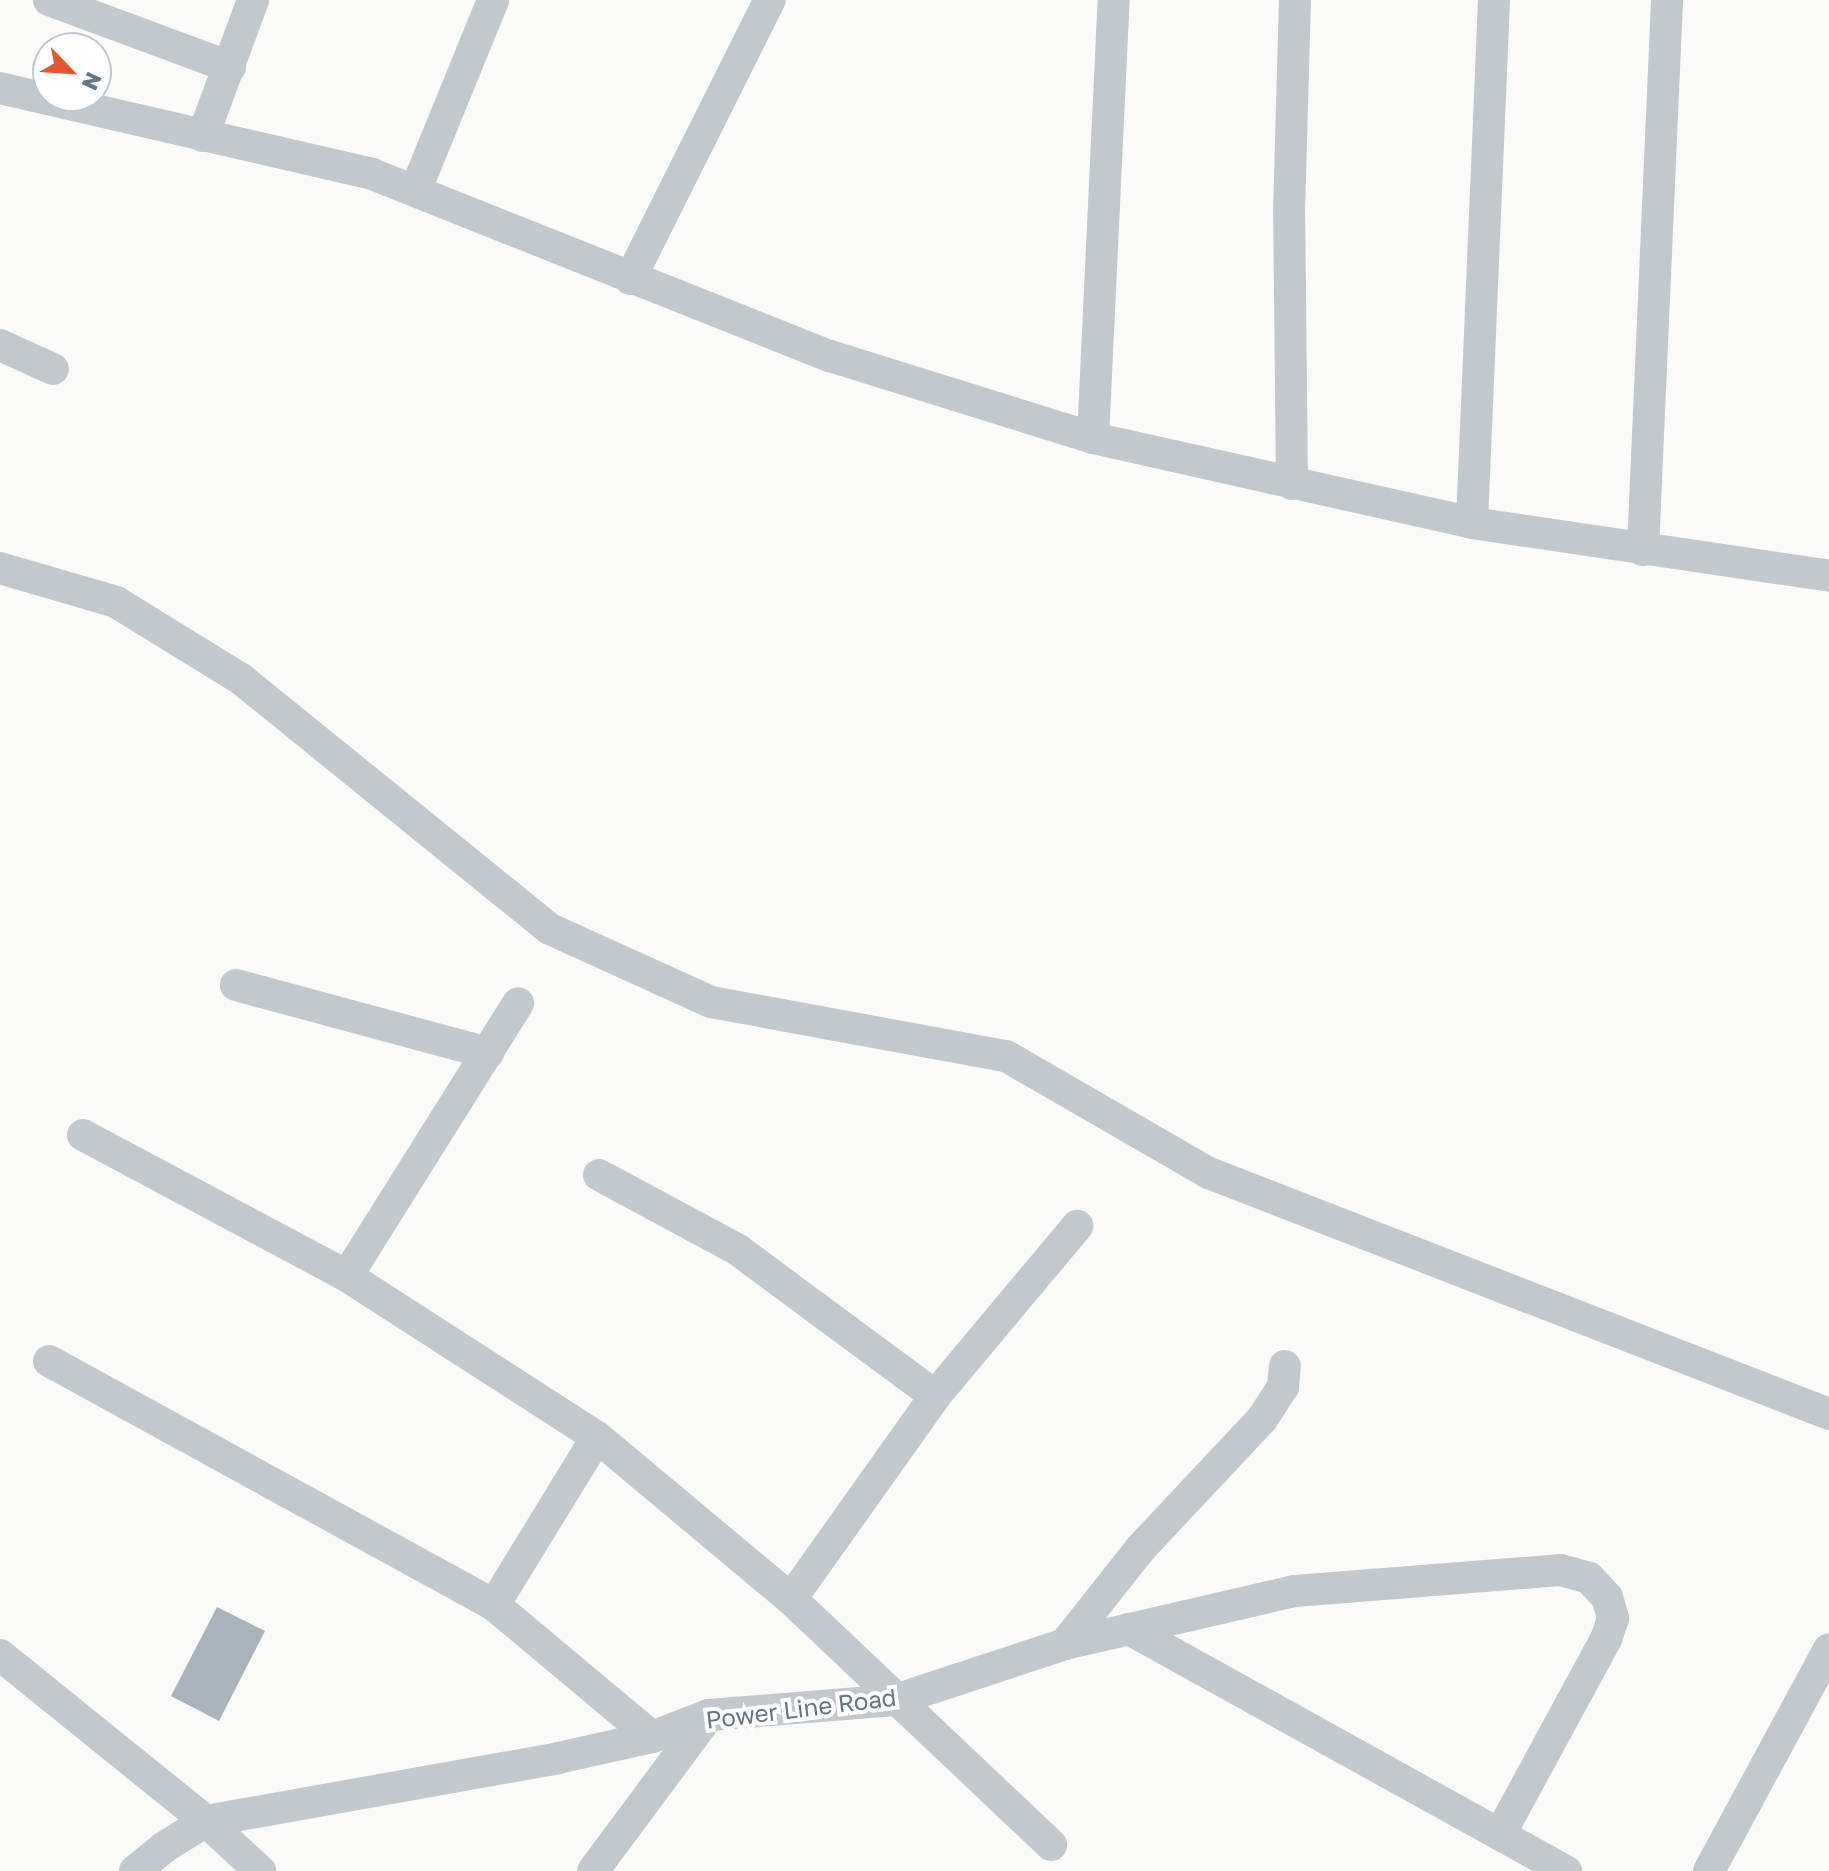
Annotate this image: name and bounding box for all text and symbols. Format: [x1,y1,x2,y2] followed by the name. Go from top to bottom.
[32,32,112,112] north arrow
[77,68,108,95] text: N
[704,1682,898,1734] street label: Power Line Road

